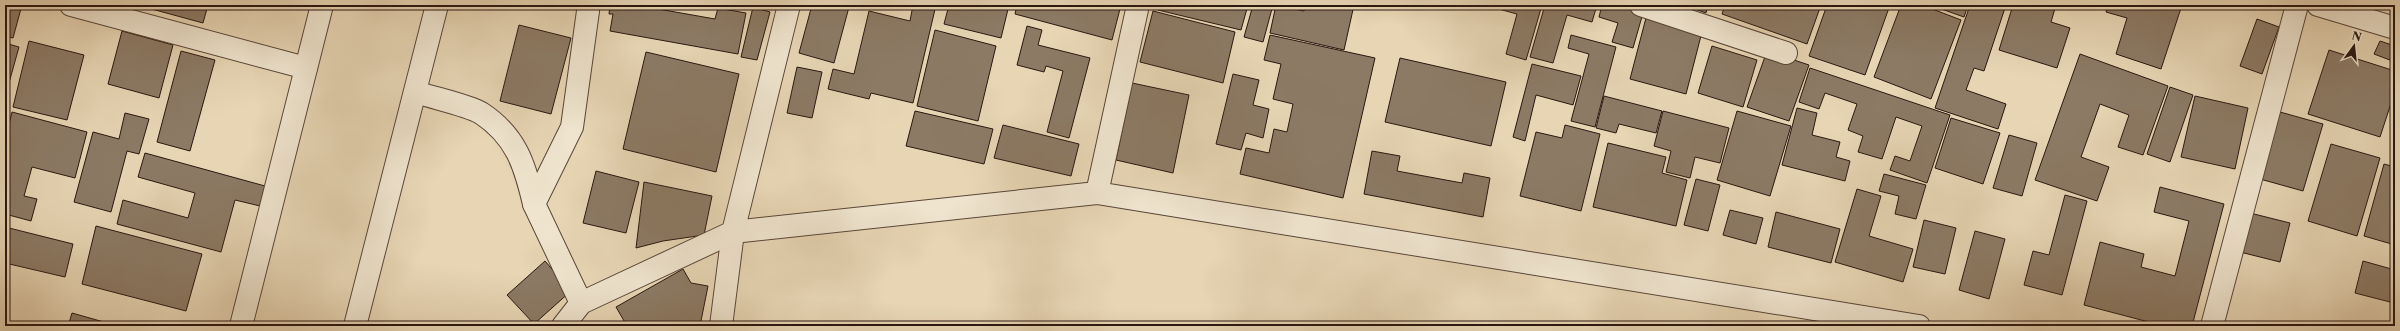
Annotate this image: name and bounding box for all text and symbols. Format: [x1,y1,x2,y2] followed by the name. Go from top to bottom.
[2334,26,2374,66] north arrow
[2350,28,2363,44] text: N

